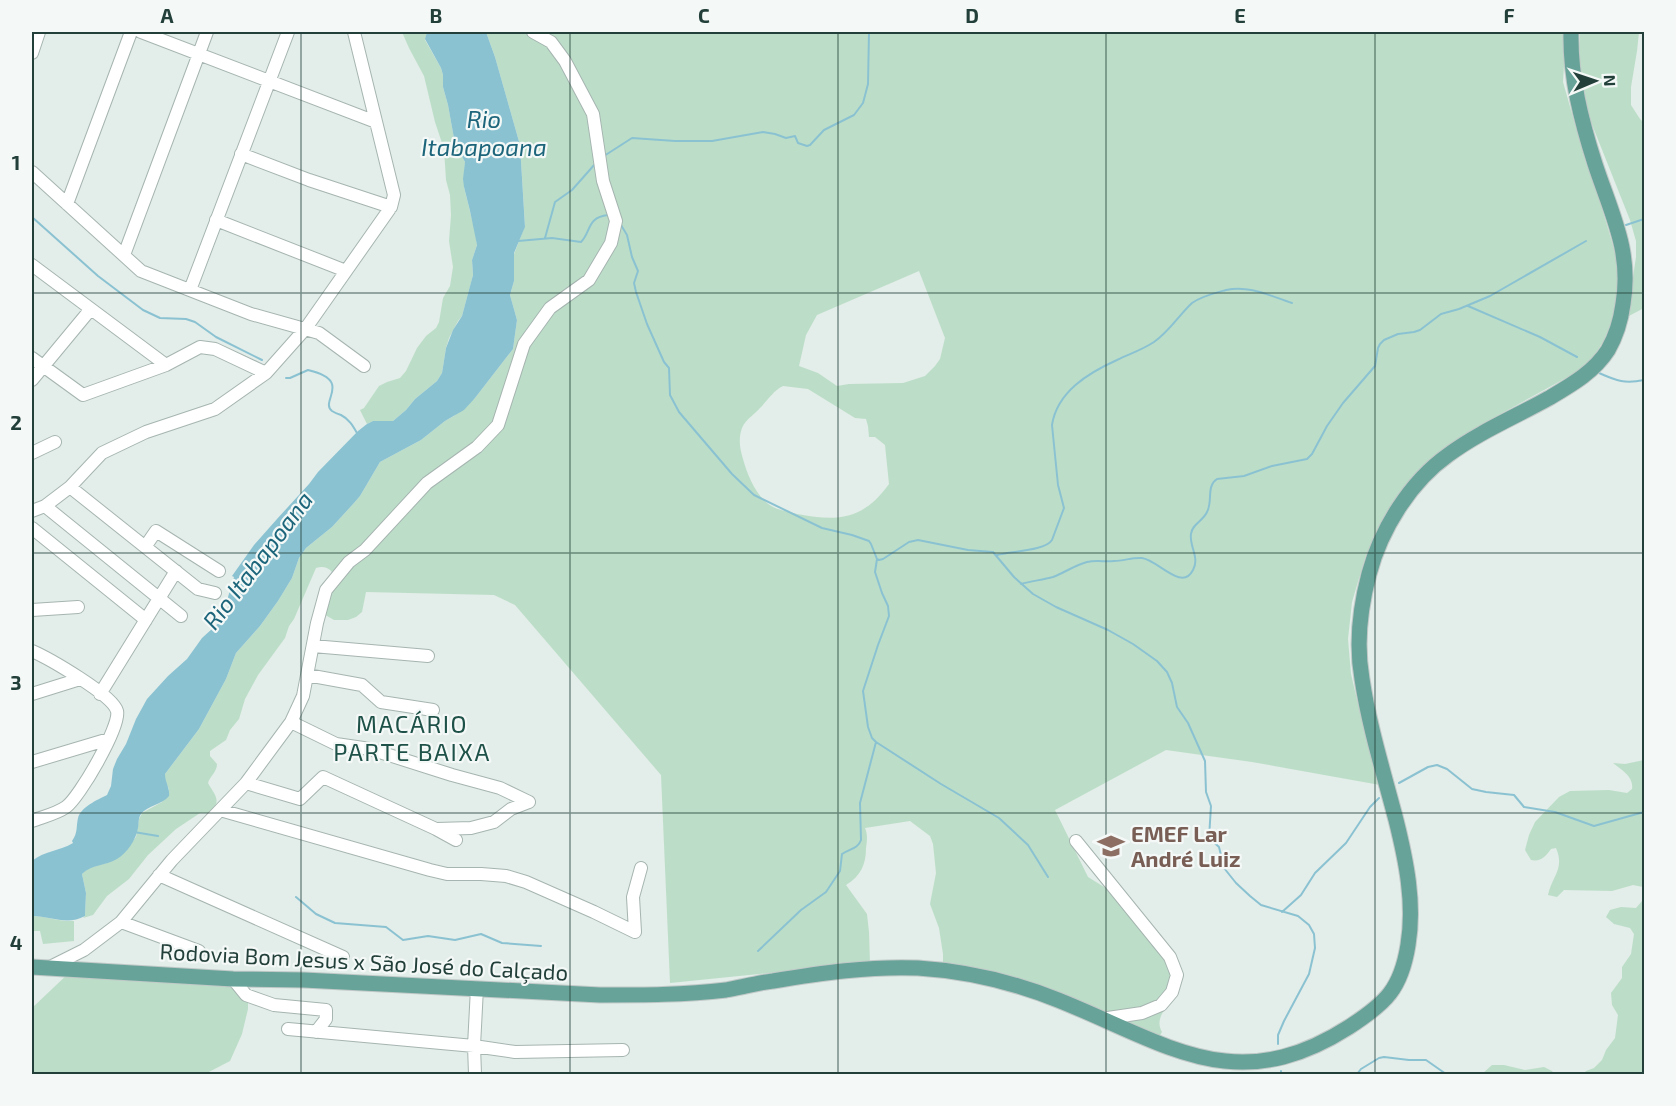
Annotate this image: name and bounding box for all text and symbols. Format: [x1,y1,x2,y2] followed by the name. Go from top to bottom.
[160,3,174,27] text: A
[430,3,442,27] text: B
[698,3,710,27] text: C
[965,3,979,27] text: D
[1234,3,1246,27] text: E
[1503,3,1515,27] text: F
[1565,51,1625,111] north arrow
[1601,74,1620,87] text: N
[421,104,547,161] water label: Rio Itabapoana
[12,150,20,174] text: 1
[10,410,22,434] text: 2
[196,485,318,635] water label: Rio Itabapoana
[10,670,22,694] text: 3
[333,709,491,766] district label: MACÁRIO PARTE BAIXA
[1131,820,1241,871] place label: EMEF Lar André Luiz
[1096,831,1126,861] school or university icon: EMEF Lar André Luiz
[10,930,23,954] text: 4
[159,937,569,987] street label: Rodovia Bom Jesus x São José do Calçado

